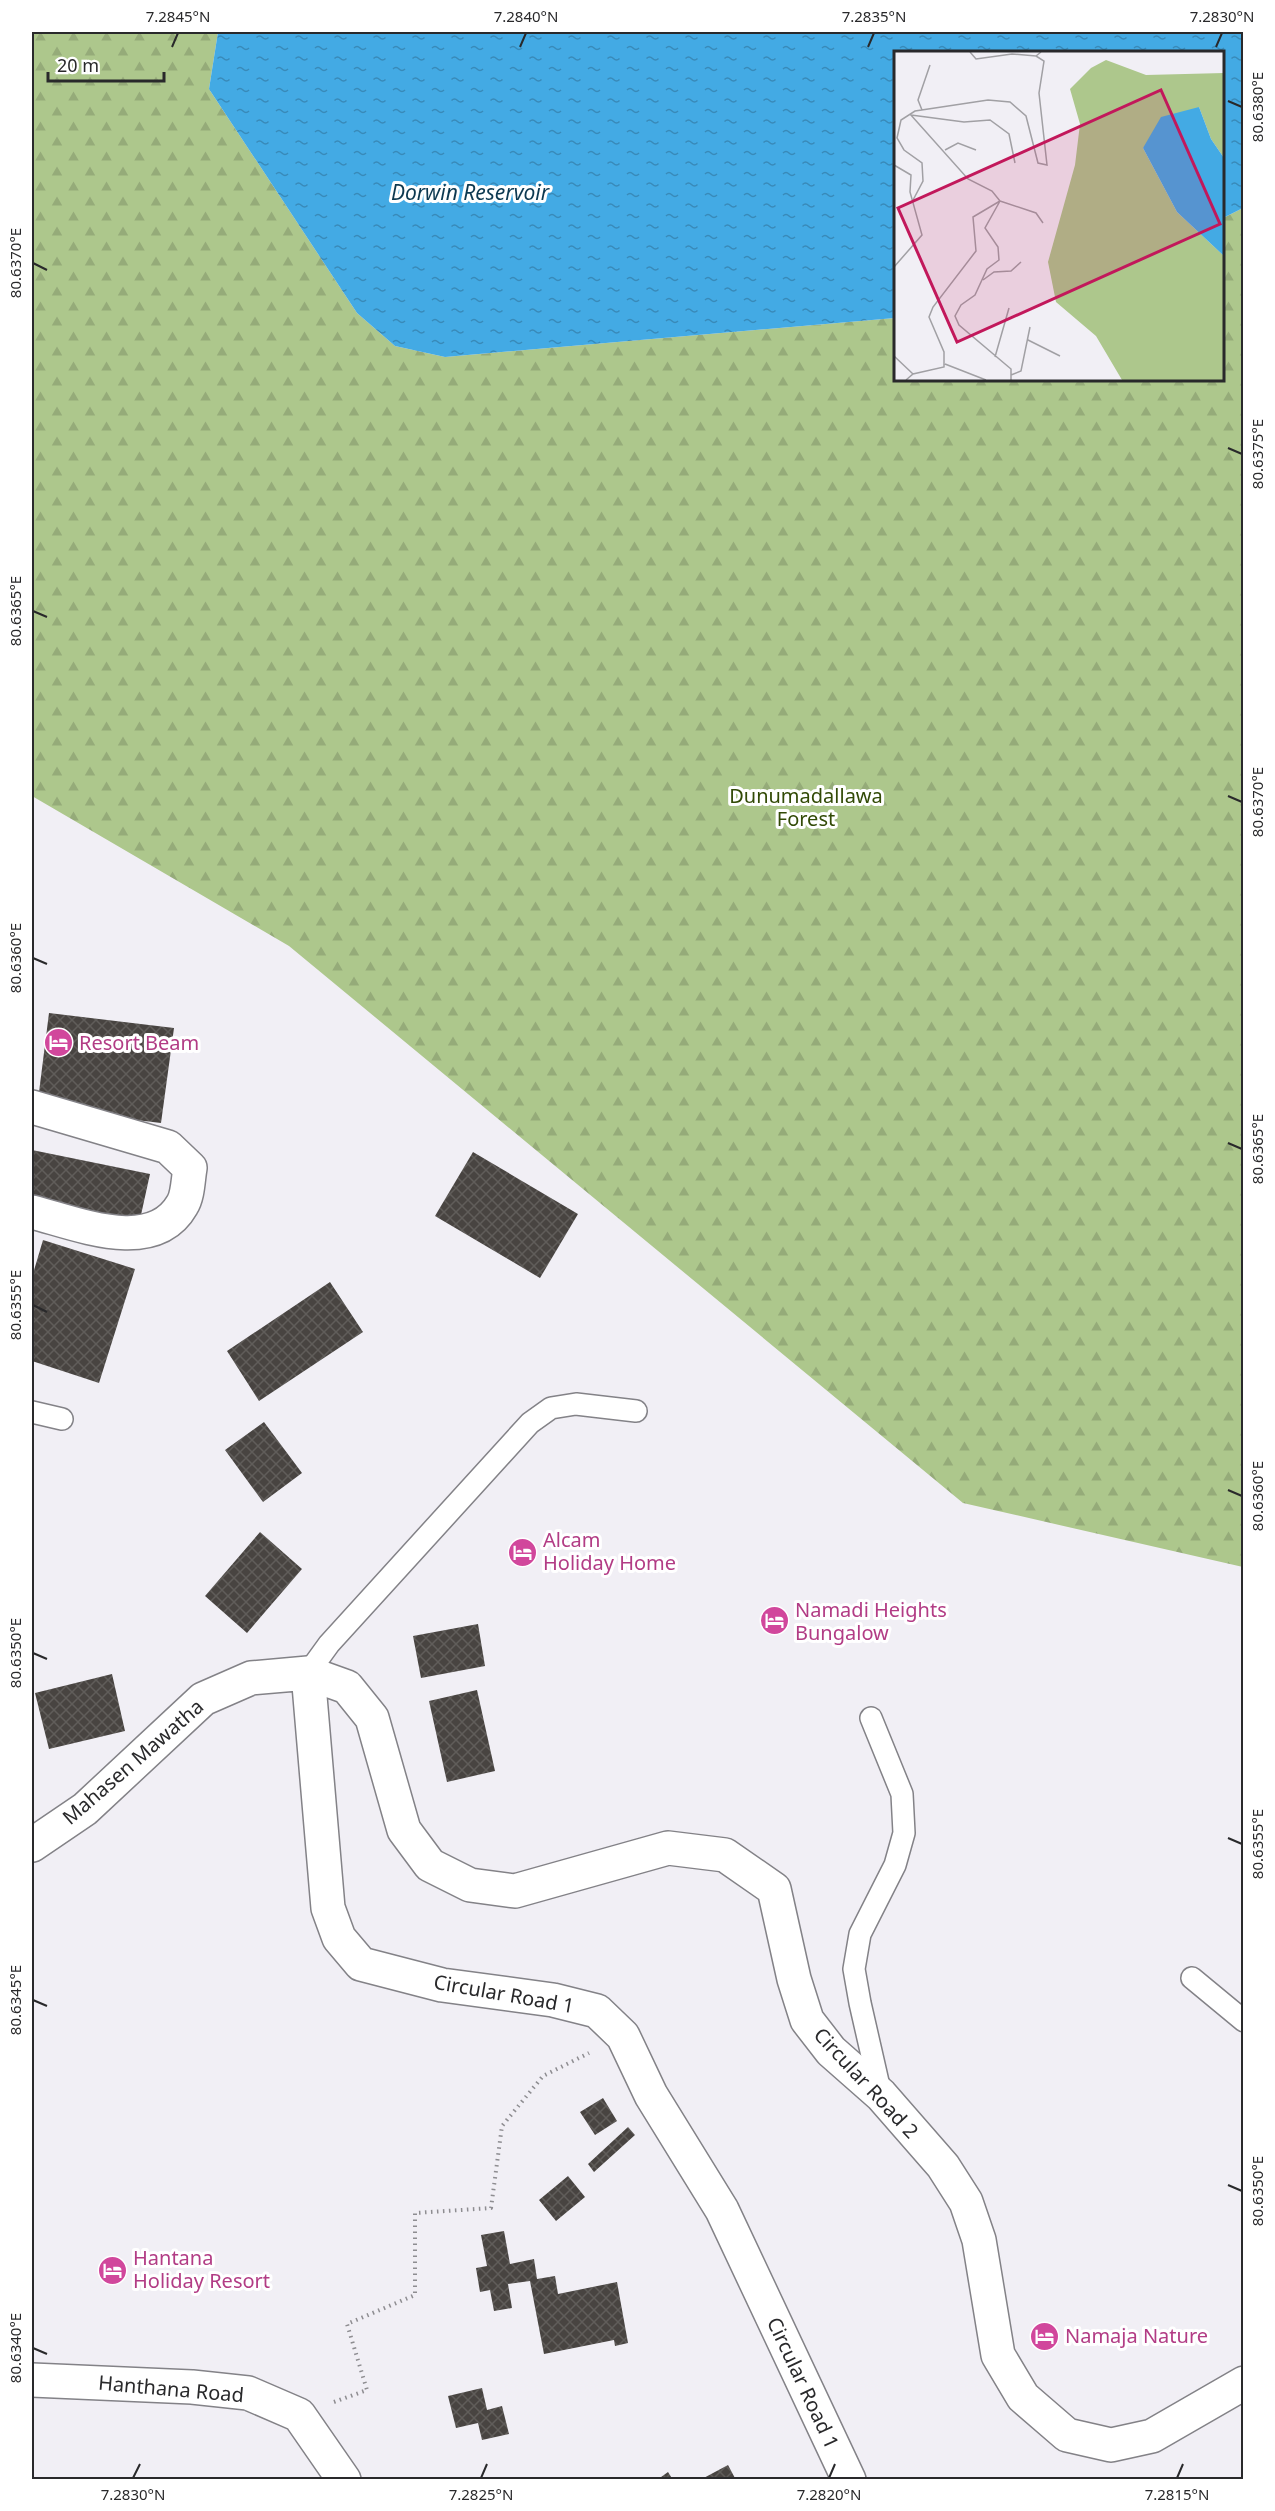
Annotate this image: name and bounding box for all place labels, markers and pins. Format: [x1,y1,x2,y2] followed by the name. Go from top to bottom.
[42,1027,74,1059] hotel icon: Resort Beam
[79,1029,199,1056] place label: Resort Beam
[543,1526,676,1576] place label: Alcam Holiday Home
[506,1536,538,1568] hotel icon: Alcam Holiday Home
[795,1596,947,1646] place label: Namadi Heights Bungalow
[758,1605,790,1637] hotel icon: Namadi Heights Bungalow
[133,2244,270,2294] place label: Hantana Holiday Resort
[96,2254,128,2286] hotel icon: Hantana Holiday Resort
[1028,2320,1060,2352] hotel icon: Namaja Nature
[1065,2322,1208,2349] place label: Namaja Nature

